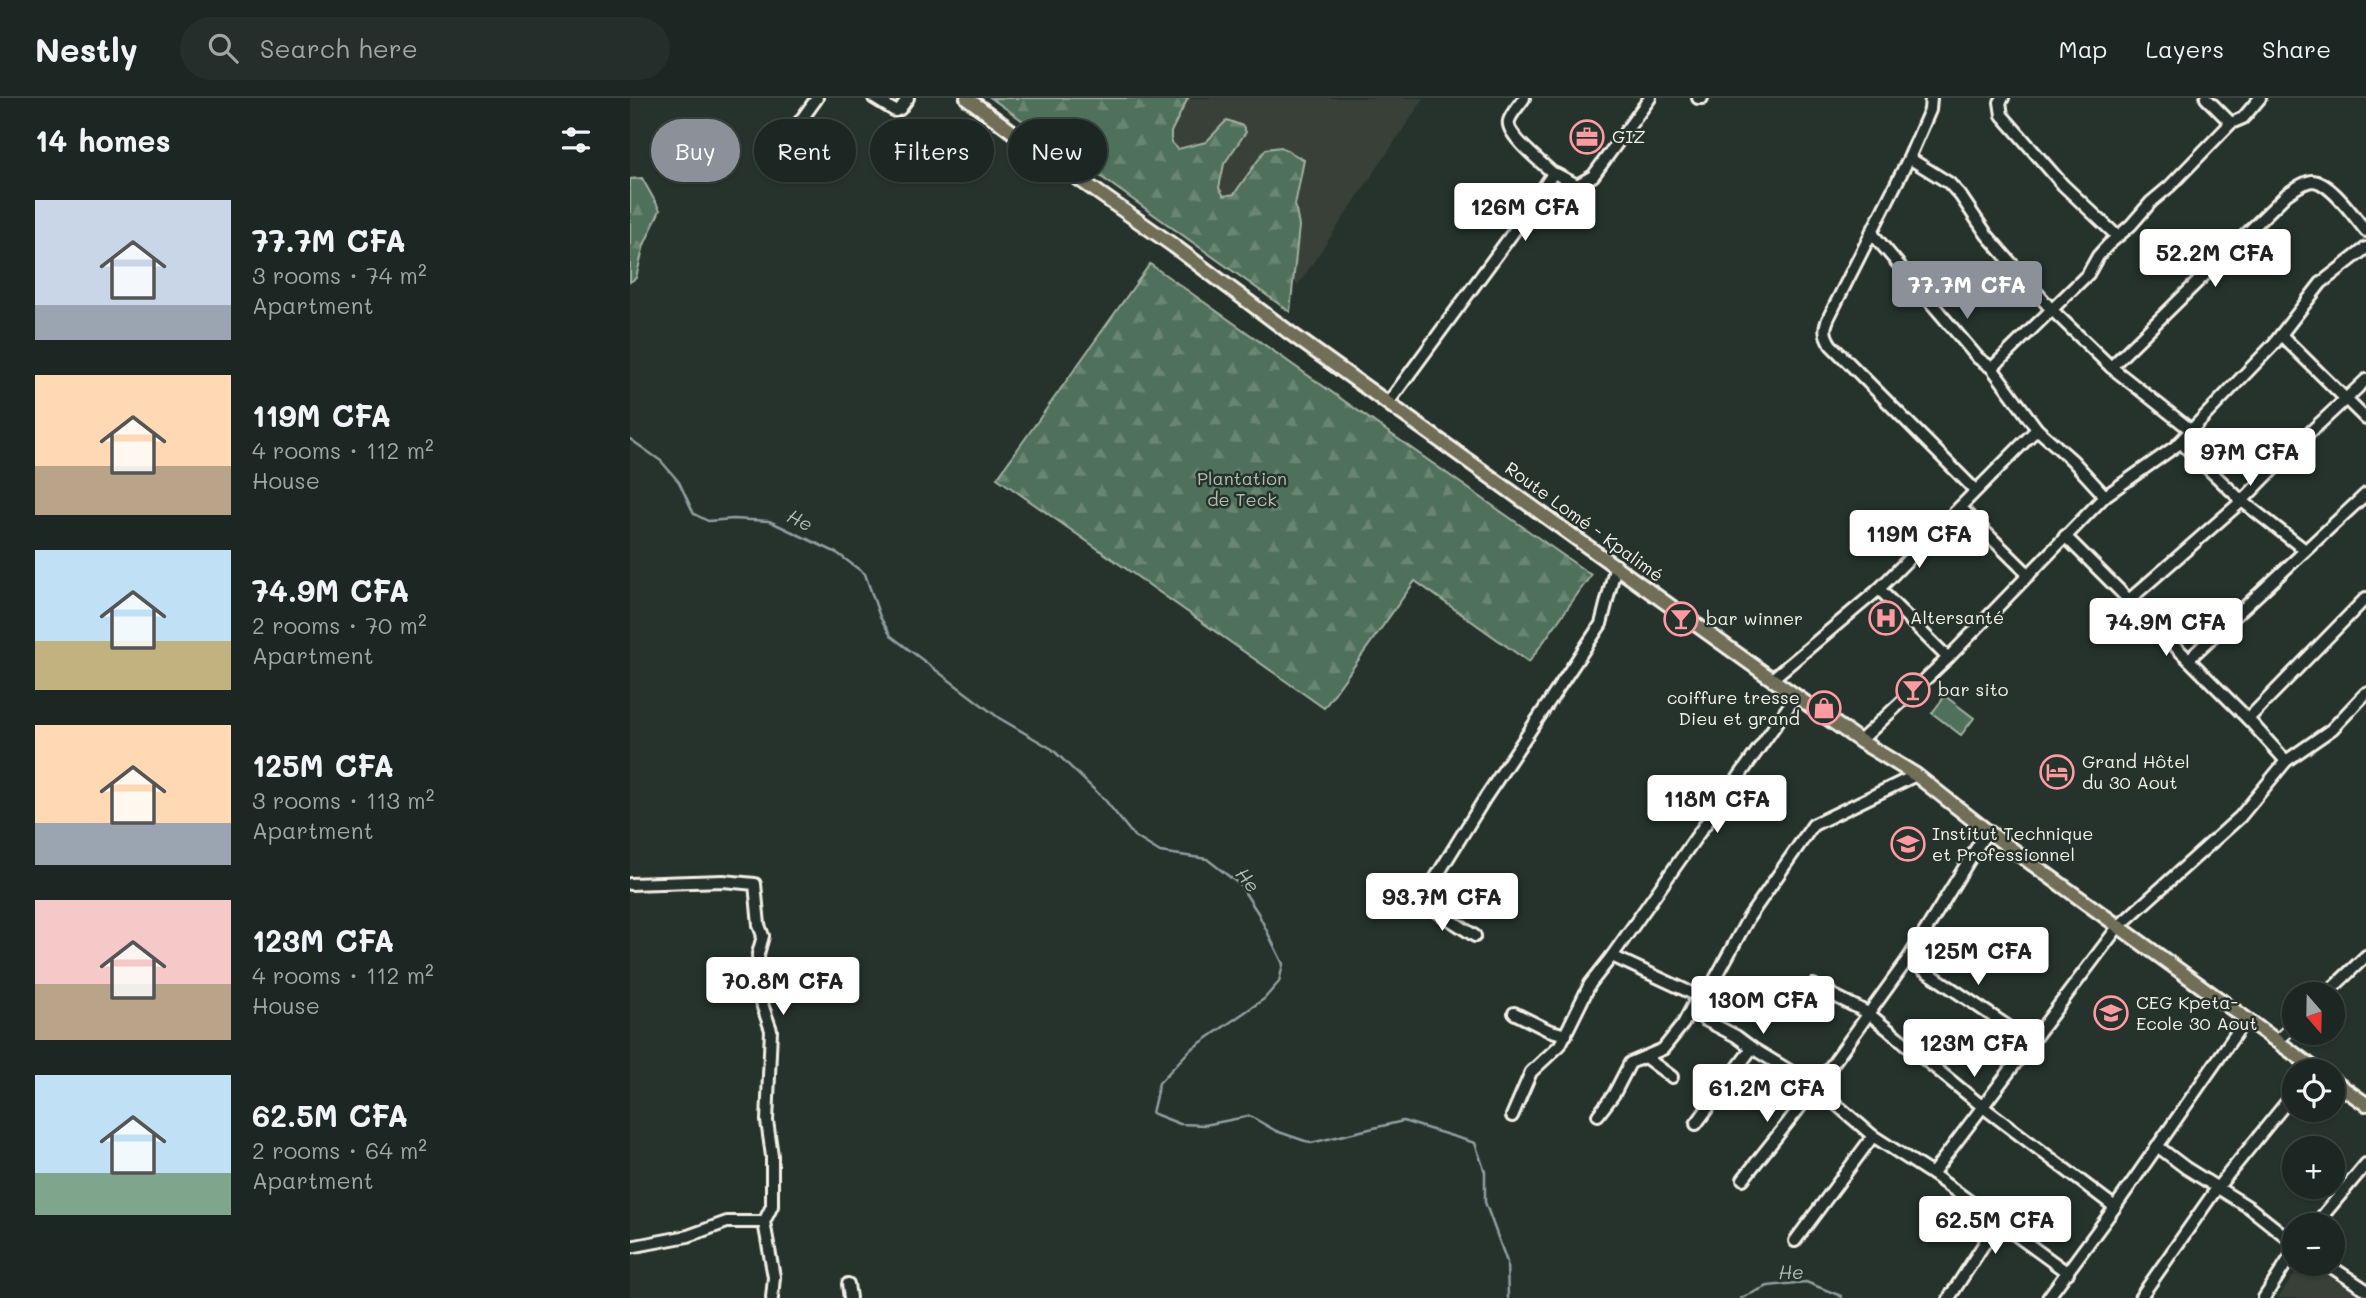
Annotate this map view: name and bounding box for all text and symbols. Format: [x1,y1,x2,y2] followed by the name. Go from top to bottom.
[180,17,670,80] search box
[35,27,138,70] text: Nestly
[204,29,242,67] icon: search
[260,31,418,65] text: Search here
[2059,33,2107,64] text: Map
[2145,33,2224,64] text: Layers
[2262,33,2331,64] text: Share
[1568,118,1606,156] office icon: GIZ
[651,119,740,182] chip: Buy
[754,119,856,182] chip: Rent
[870,119,994,182] chip: Filters
[1008,119,1107,182] chip: New
[35,120,171,160] text: 14 homes
[557,121,595,159] icon: filters
[1612,124,1645,148] place label: GIZ
[1453,184,1597,243] pin: 126M CFA
[1470,191,1580,221] text: 126M CFA
[252,220,406,260] text: 77.7M CFA
[91,228,175,312] icon: home
[2135,230,2295,289] pin: 52.2M CFA
[2156,237,2274,267] text: 52.2M CFA
[252,260,427,290] text: 3 rooms · 74 m²
[1887,262,2047,321] pin: 77.7M CFA
[1908,269,2026,299] text: 77.7M CFA
[252,290,374,320] text: Apartment
[252,395,391,435] text: 119M CFA
[91,403,175,487] icon: home
[2185,428,2315,488] pin: 97M CFA
[252,435,434,465] text: 4 rooms · 112 m²
[2200,436,2300,466] text: 97M CFA
[1501,456,1669,587] street label: Route Lomé - Kpalimé
[252,465,320,495] text: House
[1197,466,1287,511] park label: Plantation de Teck
[783,503,817,536] water label: He
[1847,510,1991,570] pin: 119M CFA
[1866,518,1972,548] text: 119M CFA
[252,570,409,610] text: 74.9M CFA
[91,578,175,662] icon: home
[2086,598,2246,658] pin: 74.9M CFA
[1867,599,1905,637] hospital icon: Altersanté
[1662,600,1700,638] bar icon: bar winner
[1910,605,2004,629] place label: Altersanté
[1706,606,1803,630] place label: bar winner
[2106,606,2226,636] text: 74.9M CFA
[252,610,427,640] text: 2 rooms · 70 m²
[252,640,374,670] text: Apartment
[1894,671,1932,709] bar icon: bar sito
[1938,677,2009,701] place label: bar sito
[1667,685,1800,730] place label: coiffure tresse Dieu et grand
[1805,689,1843,727] shop icon: coiffure tresse Dieu et grand
[252,745,394,785] text: 125M CFA
[2082,749,2190,794] place label: Grand Hôtel du 30 Aout
[91,753,175,837] icon: home
[2038,753,2076,791] hotel icon: Grand Hôtel du 30 Aout
[1645,776,1789,835] pin: 118M CFA
[1663,783,1771,813] text: 118M CFA
[252,785,434,815] text: 3 rooms · 113 m²
[252,815,374,845] text: Apartment
[1932,821,2093,866] place label: Institut Technique et Professionnel
[1889,825,1927,863] school or university icon: Institut Technique et Professionnel
[1231,862,1266,897] water label: He
[1362,874,1522,933] pin: 93.7M CFA
[1382,881,1502,911] text: 93.7M CFA
[252,920,395,960] text: 123M CFA
[91,928,175,1012] icon: home
[1906,928,2050,987] pin: 125M CFA
[1924,935,2032,965] text: 125M CFA
[703,958,863,1017] pin: 70.8M CFA
[252,960,434,990] text: 4 rooms · 112 m²
[722,965,844,995] text: 70.8M CFA
[1691,976,1835,1036] pin: 130M CFA
[2282,982,2345,1045] north arrow
[2282,982,2345,1276] map controls
[1707,984,1819,1014] text: 130M CFA
[252,990,320,1020] text: House
[2136,990,2257,1035] place label: CEG Kpeta- Ecole 30 Aout
[2092,994,2130,1032] school or university icon: CEG Kpeta- Ecole 30 Aout
[1902,1020,2046,1079] pin: 123M CFA
[1919,1027,2029,1057] text: 123M CFA
[2282,1059,2345,1122] button: locate
[1687,1065,1847,1124] pin: 61.2M CFA
[1709,1072,1825,1102] text: 61.2M CFA
[252,1095,408,1135] text: 62.5M CFA
[91,1103,175,1187] icon: home
[252,1135,427,1165] text: 2 rooms · 64 m²
[2282,1136,2345,1199] button: +
[252,1165,374,1195] text: Apartment
[1915,1196,2075,1256] pin: 62.5M CFA
[1935,1204,2055,1234] text: 62.5M CFA
[2282,1213,2345,1276] button: −
[1778,1259,1804,1284] water label: He

